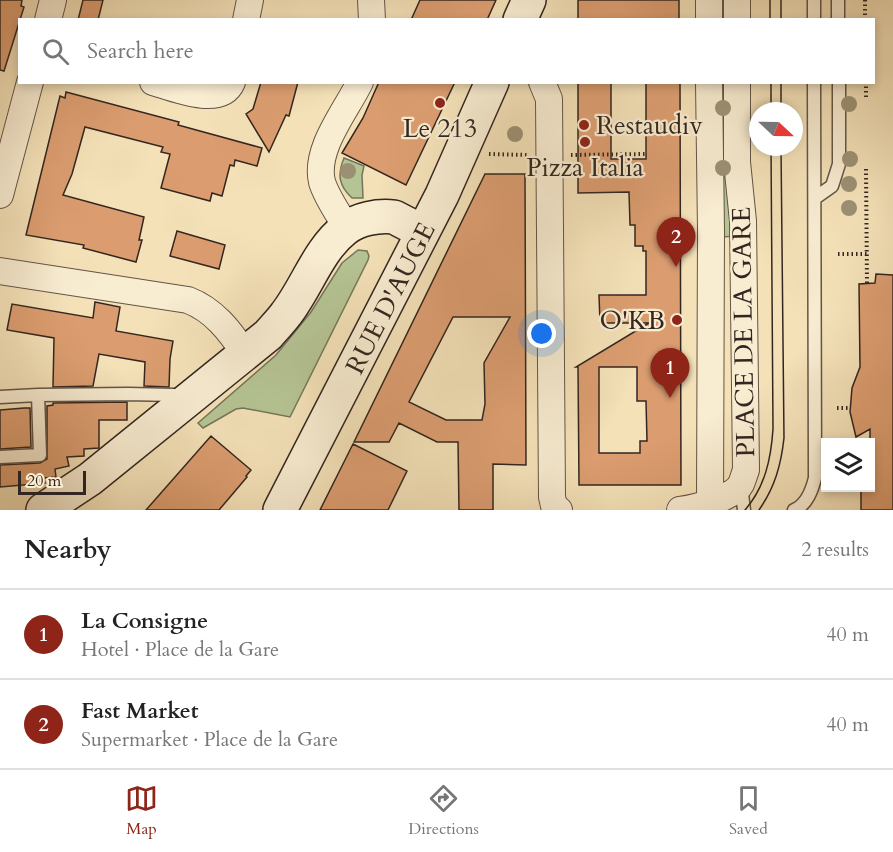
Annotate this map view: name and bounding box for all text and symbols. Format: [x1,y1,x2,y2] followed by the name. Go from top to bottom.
[18,18,875,84] search box
[39,35,72,68] icon: search
[87,36,194,66] text: Search here
[433,96,447,110] marker: Le 213
[749,102,803,156] north arrow
[596,108,703,143] place label: Restaudiv
[403,111,477,146] place label: Le 213
[577,118,591,132] marker: Restaudiv
[578,135,592,149] marker: Pizza Italia
[526,150,644,185] place label: Pizza Italia
[724,206,763,458] street label: PLACE DE LA GARE
[337,216,444,380] street label: RUE D'AUGE
[656,218,696,267] pin: 2
[600,303,665,338] place label: O'KB
[670,313,684,327] marker: O'KB
[527,319,556,348] your location
[650,348,690,398] pin: 1
[821,438,875,492] map controls
[821,438,875,492] button: layers
[18,468,86,496] scale bar
[27,470,61,492] text: 20 m
[24,532,112,567] text: Nearby
[801,536,869,563] text: 2 results
[81,606,208,636] text: La Consigne
[38,621,49,648] text: 1
[826,621,869,648] text: 40 m
[81,636,279,663] text: Hotel · Place de la Gare
[81,696,198,726] text: Fast Market
[38,711,49,738] text: 2
[826,711,869,738] text: 40 m
[81,726,338,753] text: Supermarket · Place de la Gare
[125,782,158,840] tab: Map
[408,782,479,840] tab: Directions
[729,782,768,840] tab: Saved

